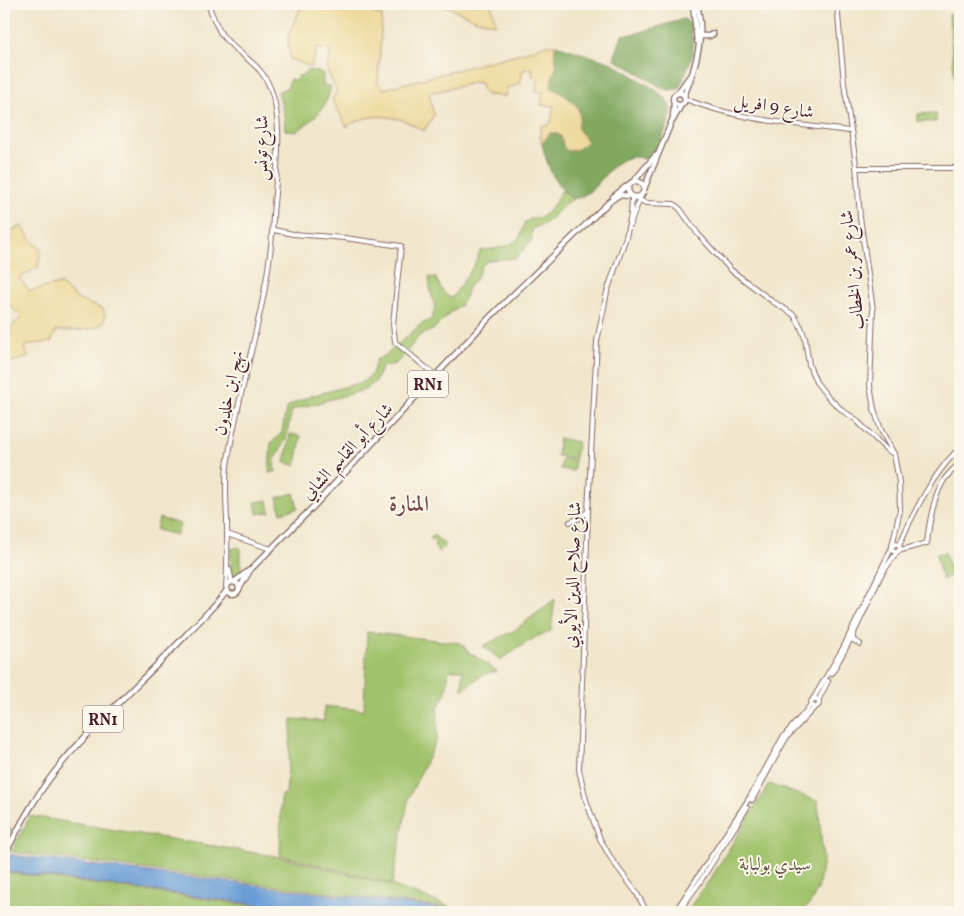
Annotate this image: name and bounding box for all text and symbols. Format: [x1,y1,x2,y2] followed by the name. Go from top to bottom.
[732,89,815,127] street label: شارع 9 افريل
[249,115,277,181] street label: شارع تونس
[835,209,873,331] street label: شارع عمر بن الخطاب
[208,349,253,438] street label: نهج ابن خلدون
[408,370,448,398] road number: RN1
[295,396,403,509] street label: شارع أبو القاسم الشابي
[389,490,429,521] district label: المنارة
[556,501,591,649] street label: شارع صلاح الدين الأيوبي
[83,706,123,732] road number: RN1
[739,853,811,879] park label: سيدي بولبابة

